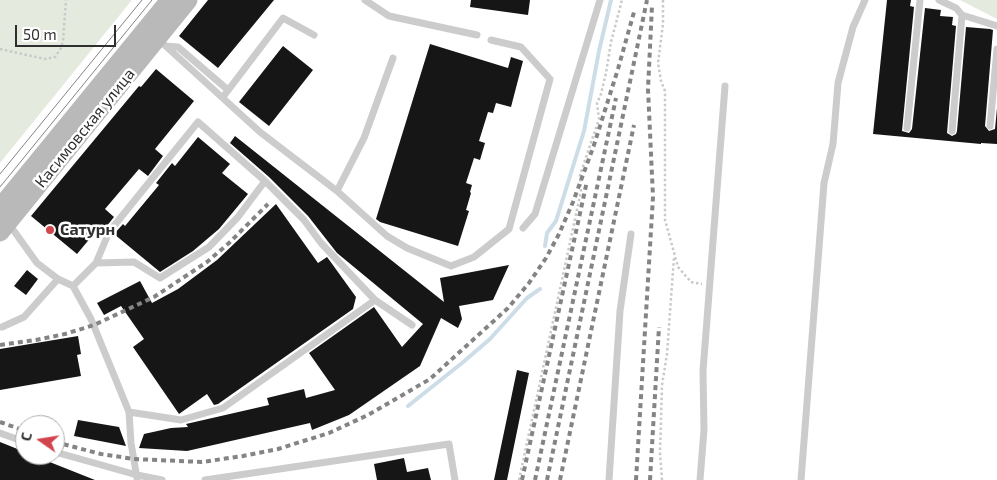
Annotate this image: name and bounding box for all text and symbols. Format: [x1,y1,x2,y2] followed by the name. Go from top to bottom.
[18,15,119,47] scale bar
[23,25,57,43] text: 50 m
[31,65,139,191] street label: Касимовская улица
[60,220,115,240] place label: Сатурн
[44,224,56,236] marker: Сатурн
[15,415,65,465] north arrow
[17,431,35,443] text: С

